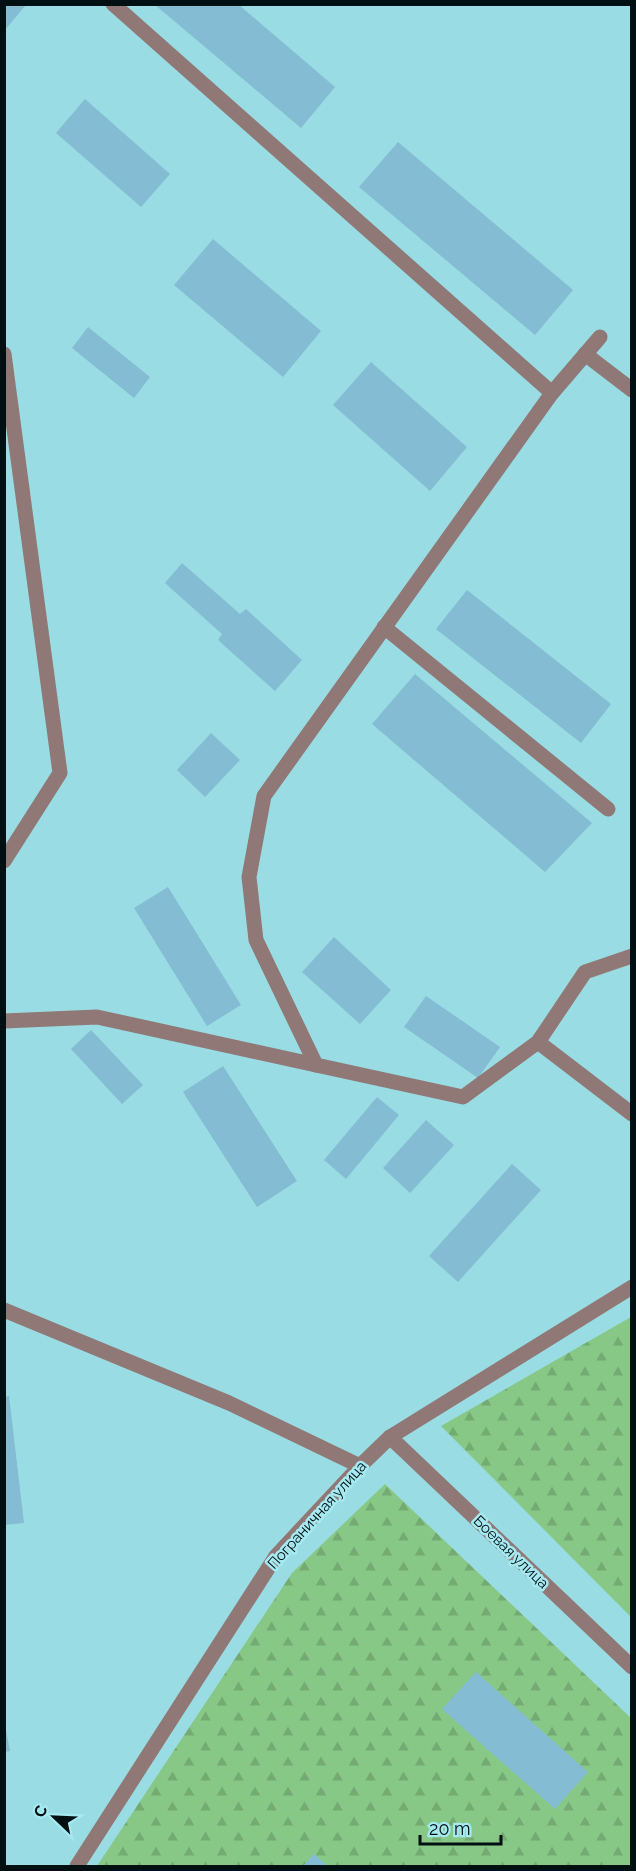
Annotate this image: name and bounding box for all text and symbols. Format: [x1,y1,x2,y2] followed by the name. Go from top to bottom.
[264,1457,370,1573] street label: Пограничная улица
[470,1512,552,1592] street label: Боевая улица
[24,1787,84,1847] north arrow
[30,1803,52,1820] text: С
[420,1808,501,1846] scale bar
[429,1818,471,1839] text: 20 m

